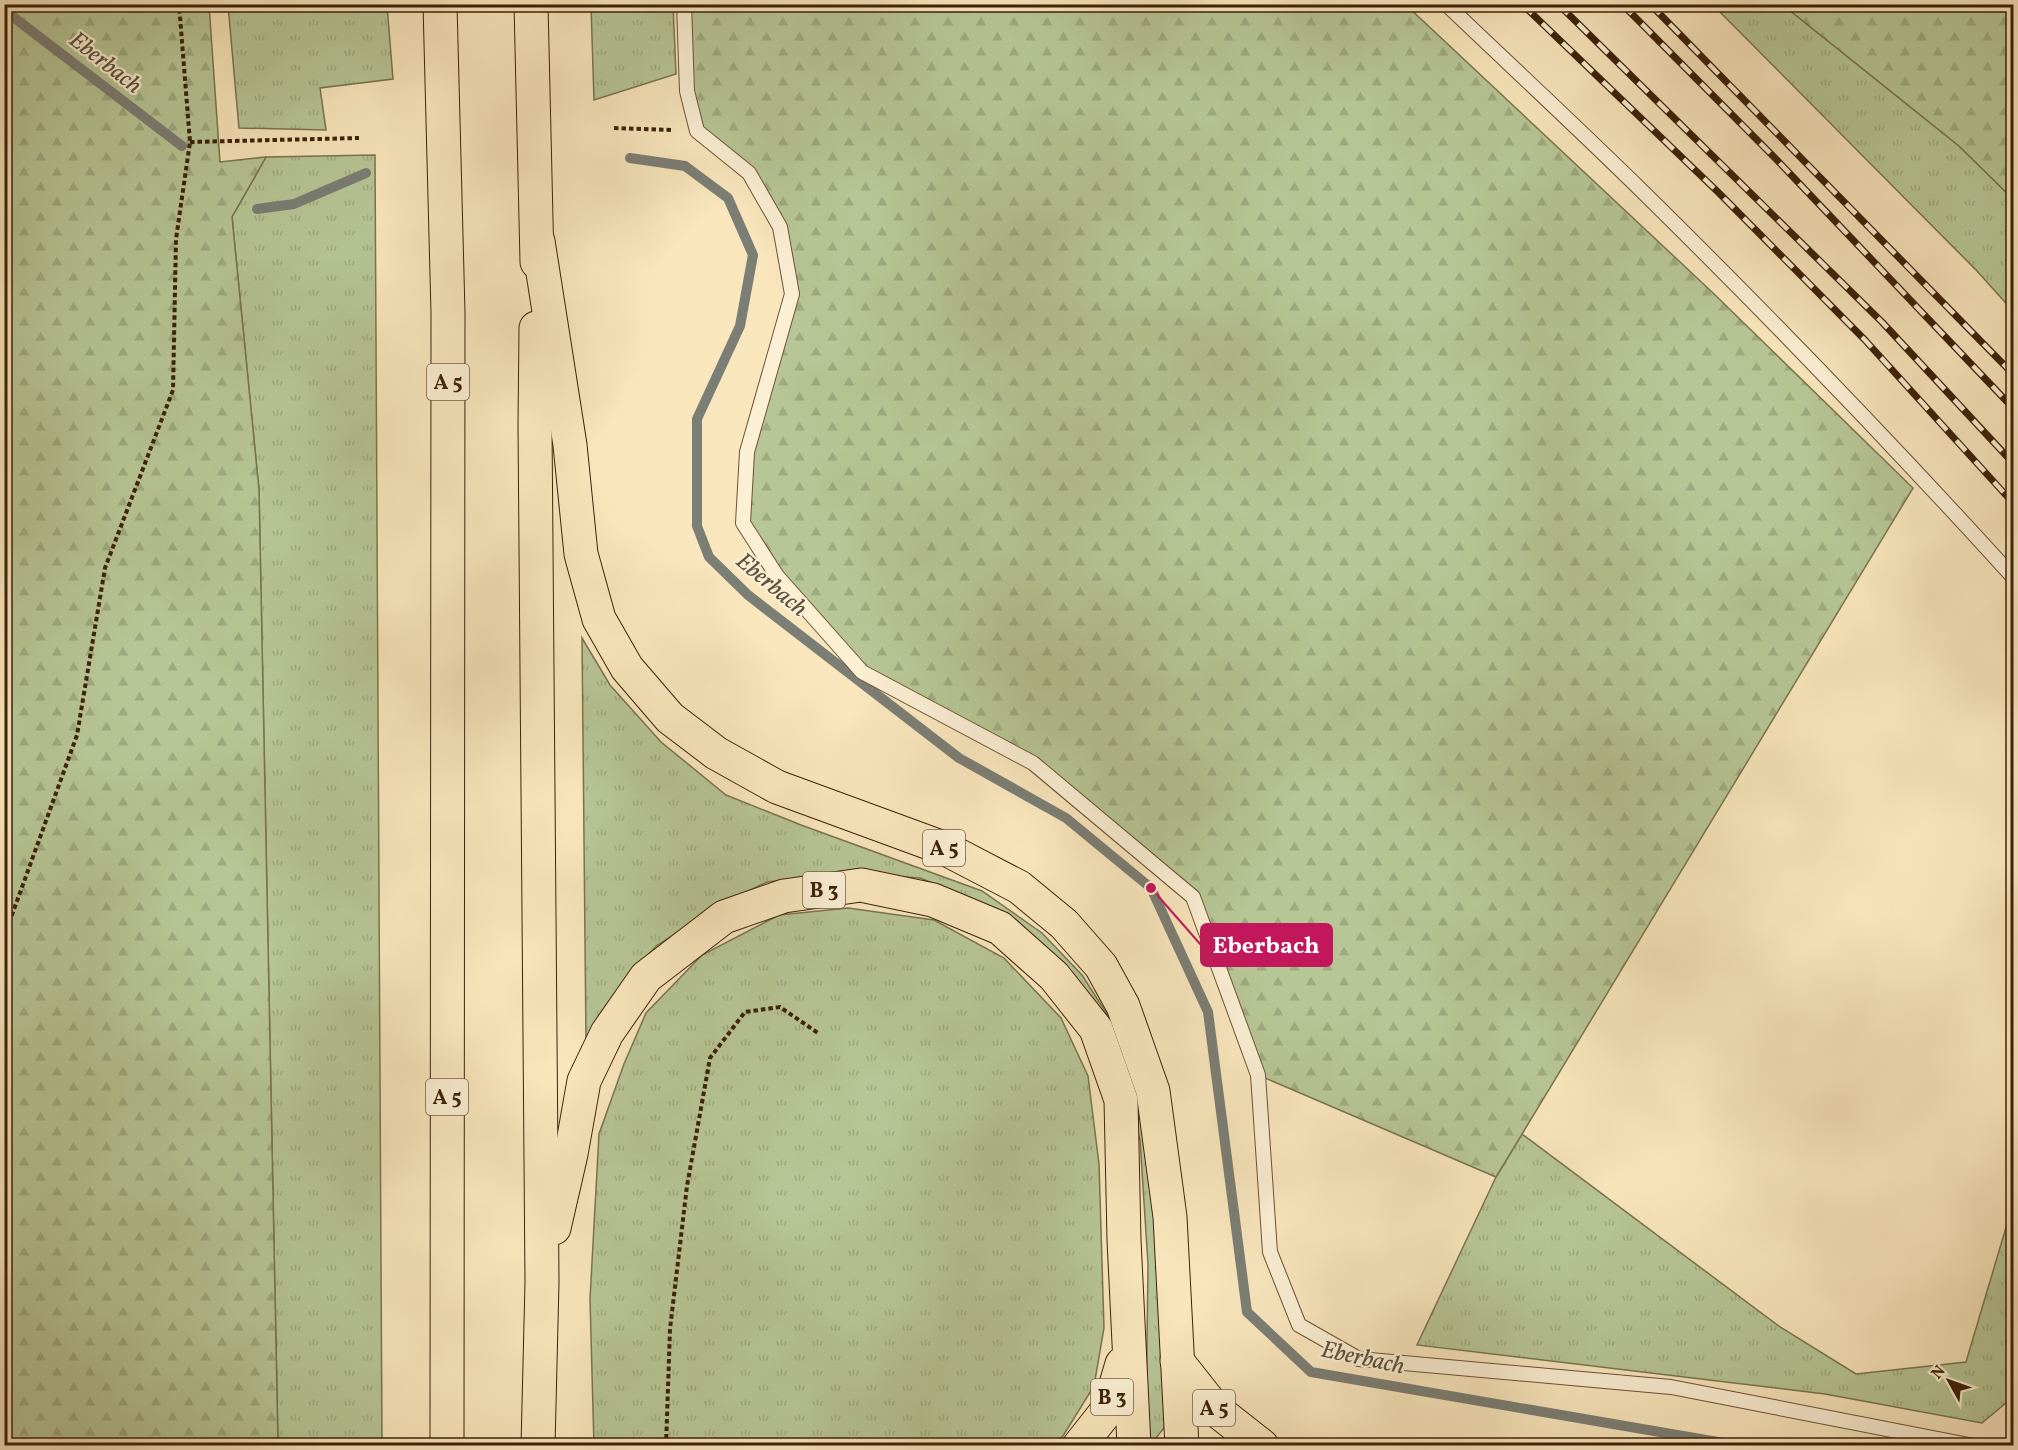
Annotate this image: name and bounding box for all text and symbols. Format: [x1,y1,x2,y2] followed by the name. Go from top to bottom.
[61,24,149,103] water label: Eberbach
[427,364,469,400] road number: A 5
[727,545,814,626] water label: Eberbach
[923,830,965,866] road number: A 5
[803,872,845,908] road number: B 3
[1201,924,1332,966] callout: Eberbach
[1212,930,1320,964] text: Eberbach
[426,1079,468,1115] road number: A 5
[1318,1334,1408,1384] water label: Eberbach
[1919,1351,1979,1411] north arrow
[1927,1361,1951,1384] text: N
[1091,1379,1133,1415] road number: B 3
[1193,1390,1235,1426] road number: A 5

